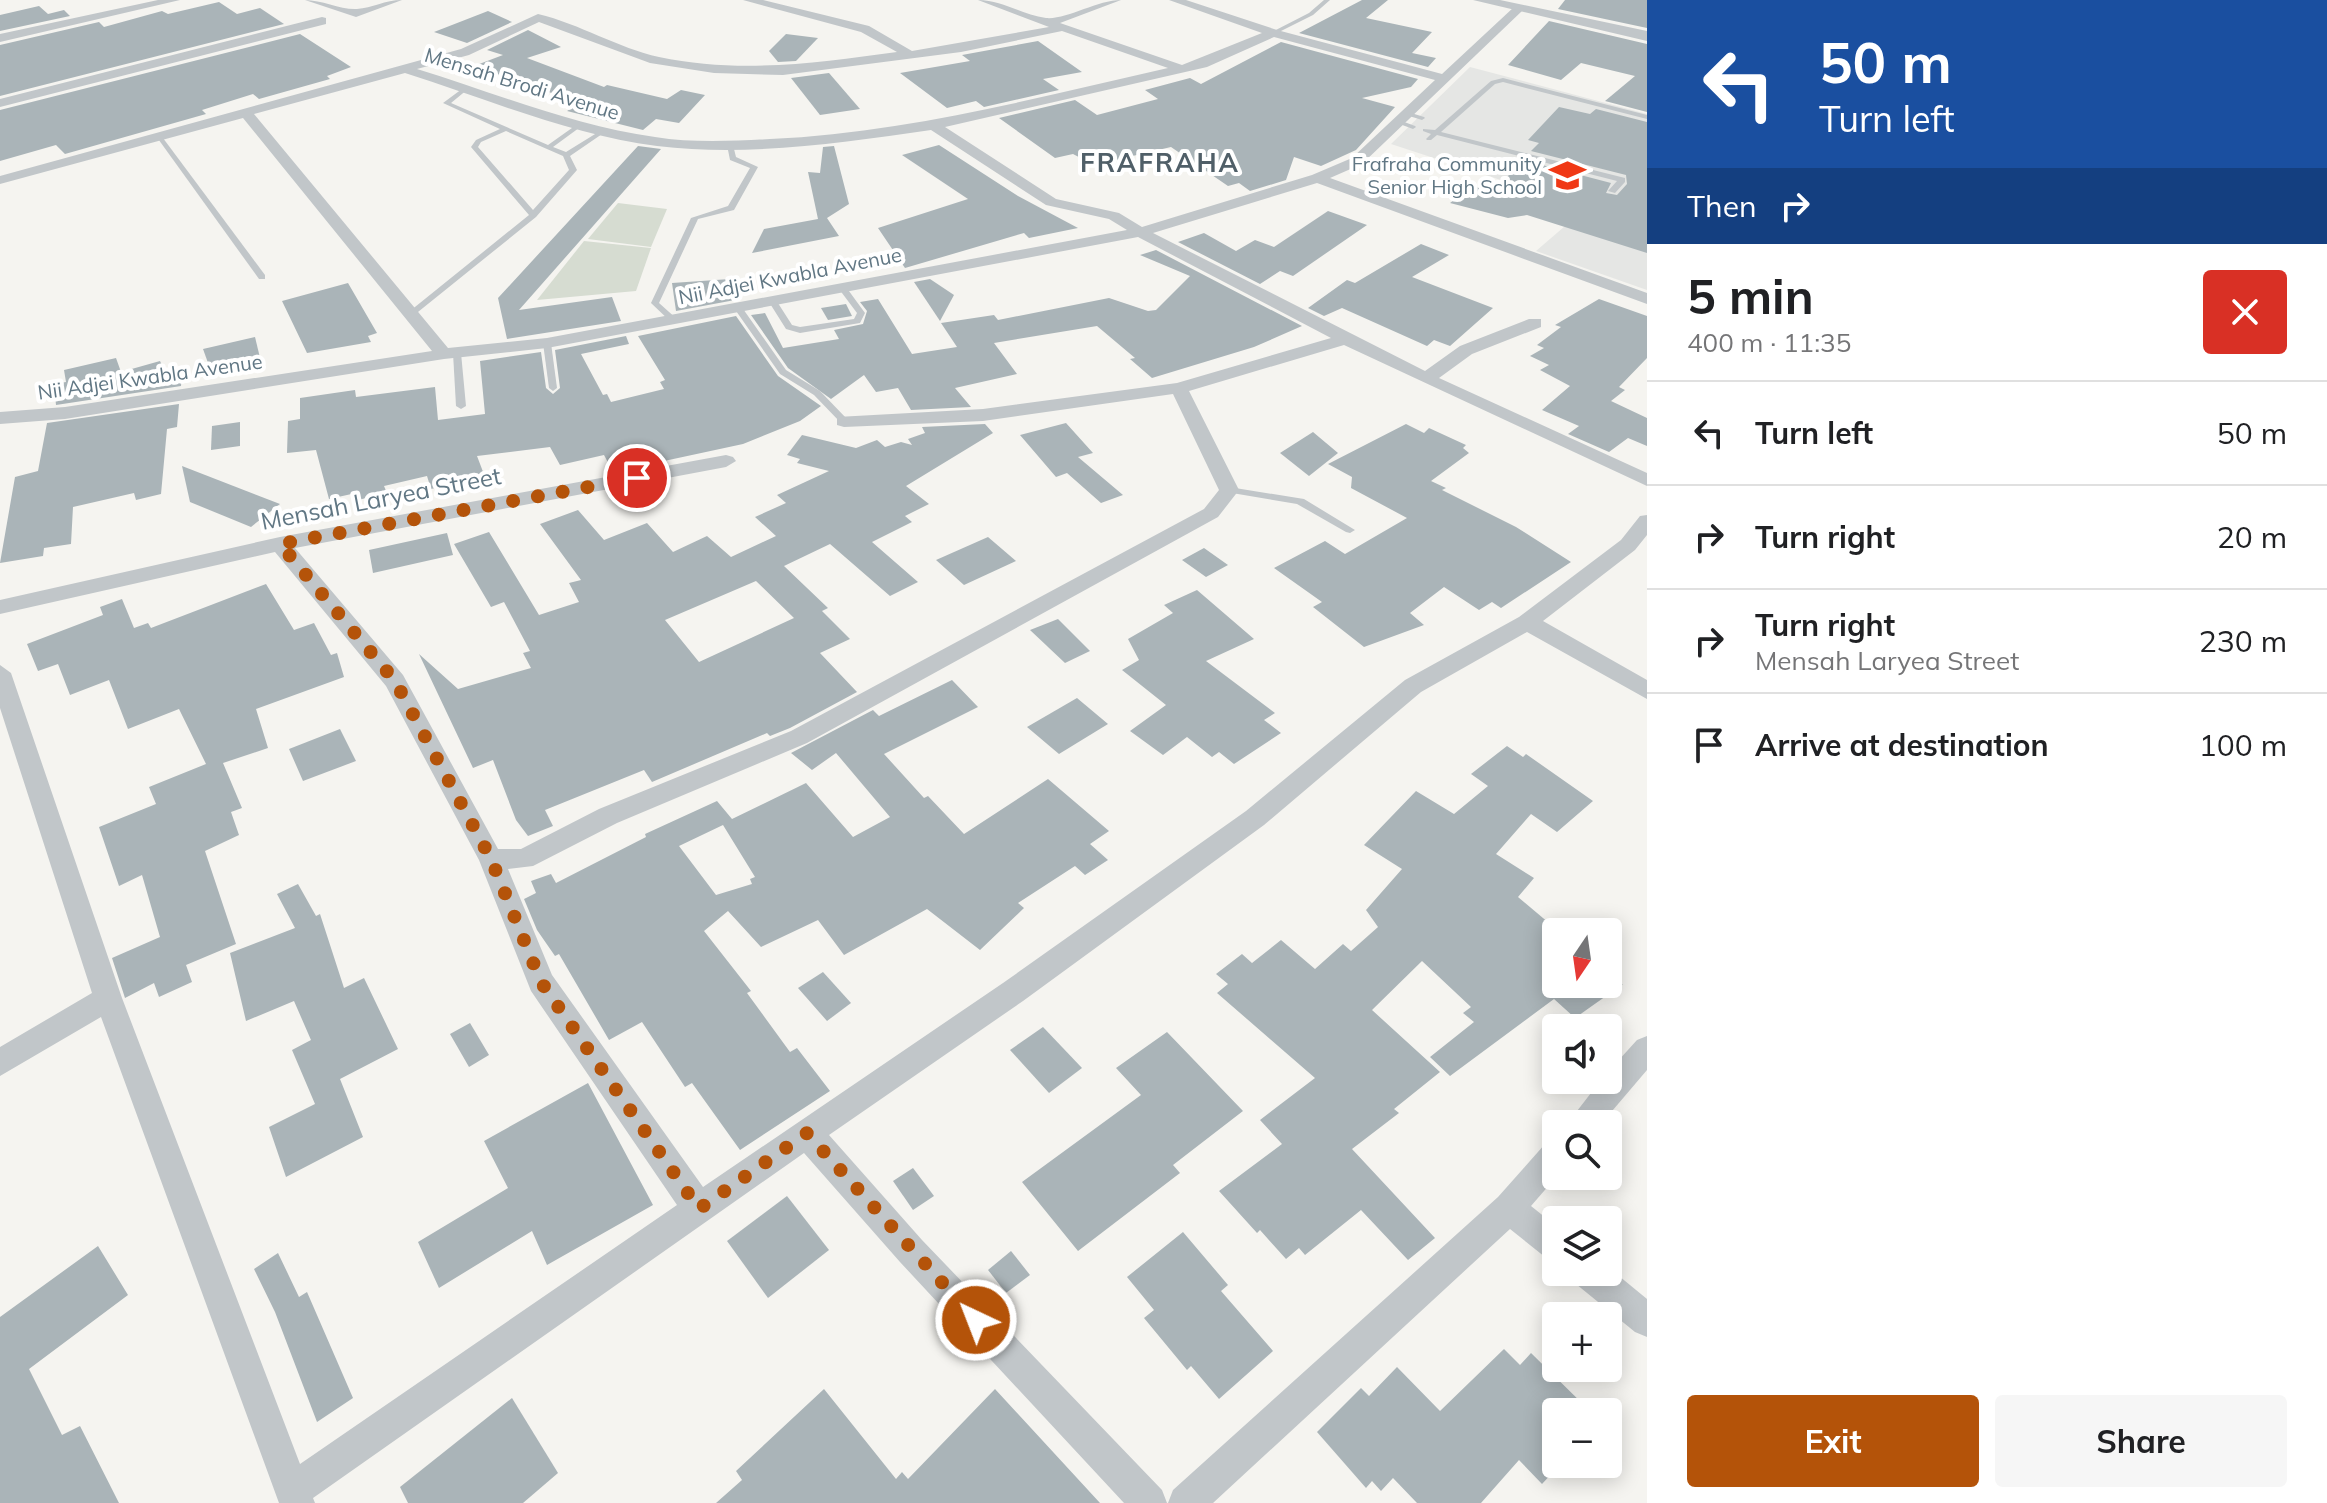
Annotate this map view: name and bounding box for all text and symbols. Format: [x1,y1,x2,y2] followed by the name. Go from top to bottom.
[1819,27,1952,97] text: 50 m
[1687,32,1791,136] icon: left
[422,42,623,125] street label: Mensah Brodi Avenue
[1819,96,1955,141] text: Turn left
[1080,146,1240,179] district label: FRAFRAHA
[1352,151,1542,199] place label: Frafraha Community Senior High School
[1549,157,1587,195] school or university icon: Frafraha Community Senior High School
[1773,184,1817,228] icon: right
[1687,187,1757,225] text: Then
[676,242,904,309] street label: Nii Adjei Kwabla Avenue
[1687,266,1814,326] text: 5 min
[2203,270,2287,354] button: close
[1687,326,1851,359] text: 400 m · 11:35
[36,348,264,405] street label: Nii Adjei Kwabla Avenue
[1687,411,1731,455] icon: left
[1755,414,1873,452] text: Turn left
[2217,414,2287,452] text: 50 m
[603,444,671,512] pin
[615,456,659,500] icon: arrive
[258,460,503,536] street label: Mensah Laryea Street
[1687,515,1731,559] icon: right
[1755,518,1895,556] text: Turn right
[2217,518,2287,556] text: 20 m
[1755,606,1895,644] text: Turn right
[1687,619,1731,663] icon: right
[2199,622,2287,660] text: 230 m
[1755,644,2019,677] text: Mensah Laryea Street
[1687,723,1731,767] icon: arrive
[1755,726,2049,764] text: Arrive at destination
[2199,726,2287,764] text: 100 m
[1542,918,1622,998] north arrow
[1542,918,1622,1478] map controls
[1542,1014,1622,1094] button: sound
[1542,1110,1622,1190] button: search
[1542,1206,1622,1286] button: layers
[934,1278,1018,1362] position arrow
[1542,1302,1622,1382] button: +
[1687,1395,1979,1487] button: Exit
[1995,1395,2287,1487] button: Share
[1542,1398,1622,1478] button: −

